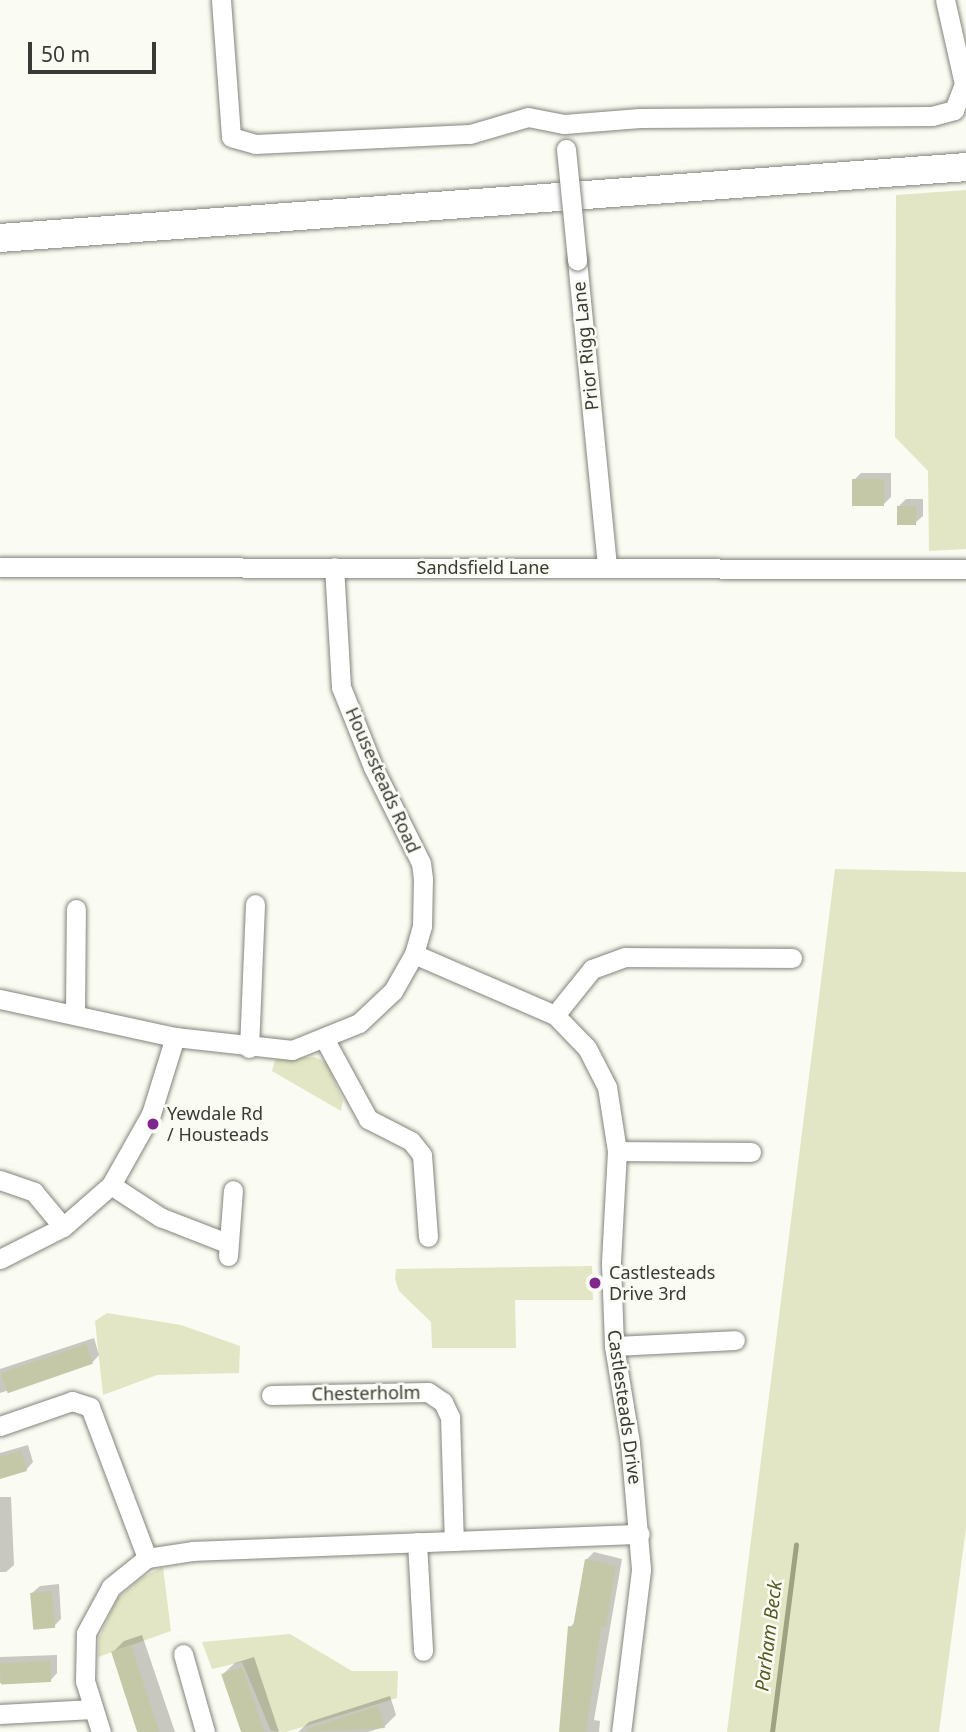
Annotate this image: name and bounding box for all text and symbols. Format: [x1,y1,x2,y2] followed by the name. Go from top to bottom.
[32,28,159,72] scale bar
[41,40,90,68] text: 50 m
[567,281,603,411] street label: Prior Rigg Lane
[417,556,549,578] street label: Sandsfield Lane
[341,704,425,856] street label: Housesteads Road
[167,1103,269,1146] place label: Yewdale Rd / Housteads
[145,1116,161,1132] marker: Yewdale Rd / Housteads
[609,1262,715,1304] place label: Castlesteads Drive 3rd
[587,1275,603,1291] marker: Castlesteads Drive 3rd
[603,1328,647,1486] street label: Castlesteads Drive
[311,1381,421,1405] street label: Chesterholm
[751,1579,787,1693] water label: Parham Beck

